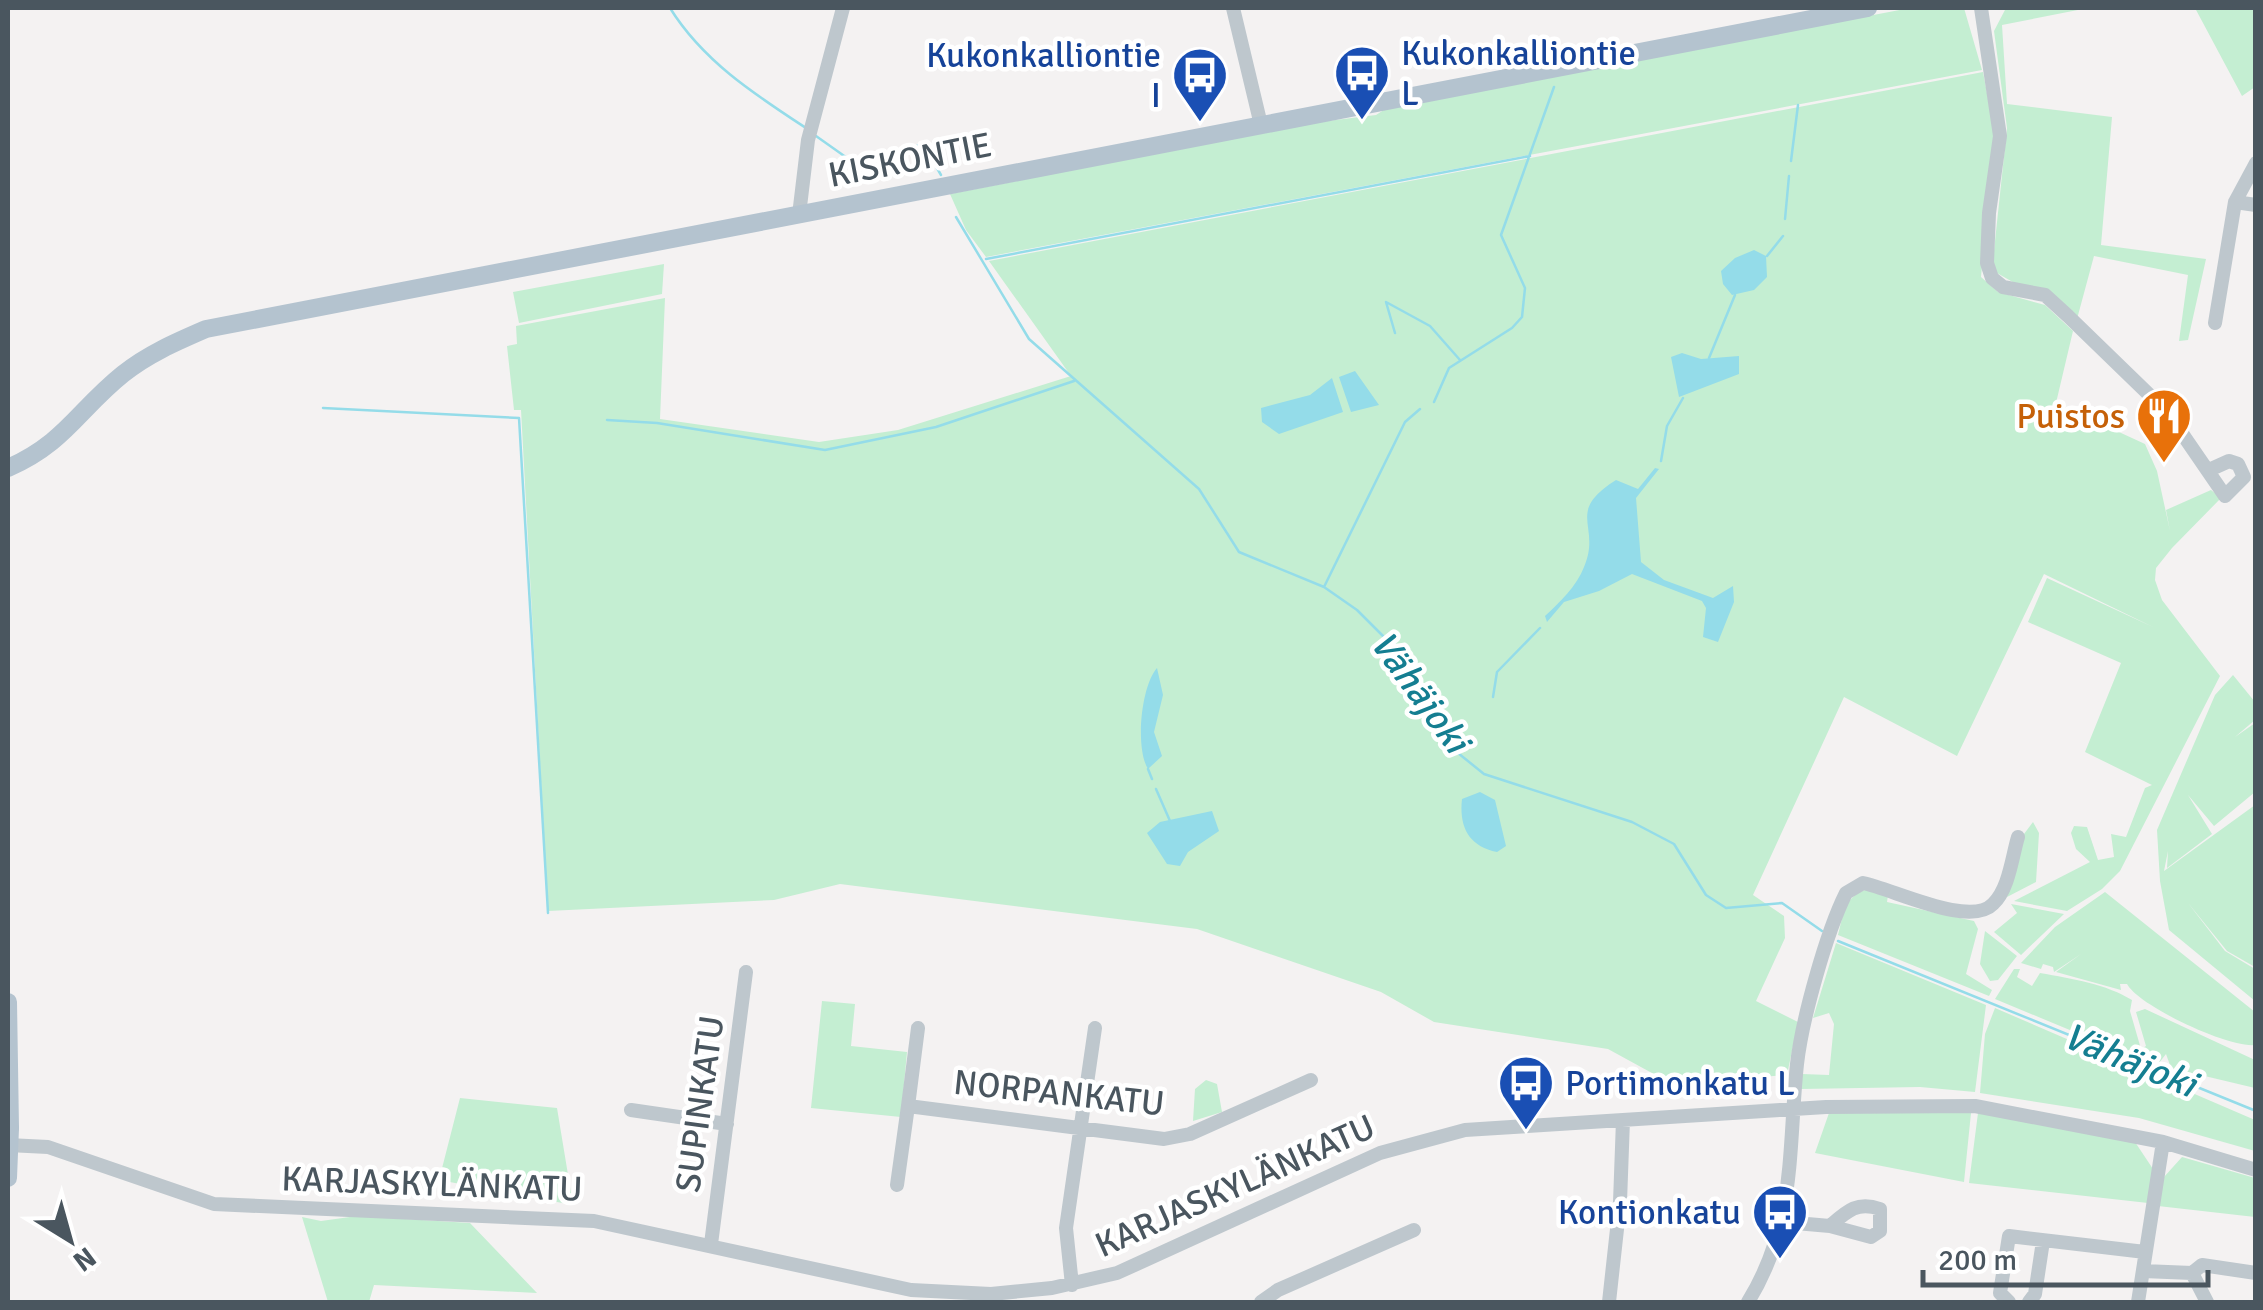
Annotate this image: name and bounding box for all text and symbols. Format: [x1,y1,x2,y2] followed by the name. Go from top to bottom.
[1401,32,1636,115] place label: Kukonkalliontie L
[926,34,1161,117] place label: Kukonkalliontie I
[1332,43,1392,122] bus stop icon: Kukonkalliontie L
[1170,45,1230,124] bus stop icon: Kukonkalliontie I
[825,123,995,197] street label: KISKONTIE
[2134,386,2194,465] restaurant icon: Puistos
[2016,395,2125,438] place label: Puistos
[1360,622,1482,765] water label: Vähäjoki
[2057,1012,2207,1109] water label: Vähäjoki
[666,1013,734,1195] street label: SUPINKATU
[1496,1053,1556,1132] bus stop icon: Portimonkatu L
[952,1061,1166,1125] street label: NORPANKATU
[1565,1062,1795,1105] place label: Portimonkatu L
[1089,1105,1381,1267] street label: KARJASKYLÄNKATU
[281,1157,583,1211] street label: KARJASKYLÄNKATU
[1750,1182,1810,1261] bus stop icon: Kontionkatu
[20,1190,120,1290] north arrow
[1558,1191,1741,1234] place label: Kontionkatu
[1923,1225,2208,1287] scale bar
[66,1240,102,1279] text: N
[1938,1242,2017,1279] text: 200 m

